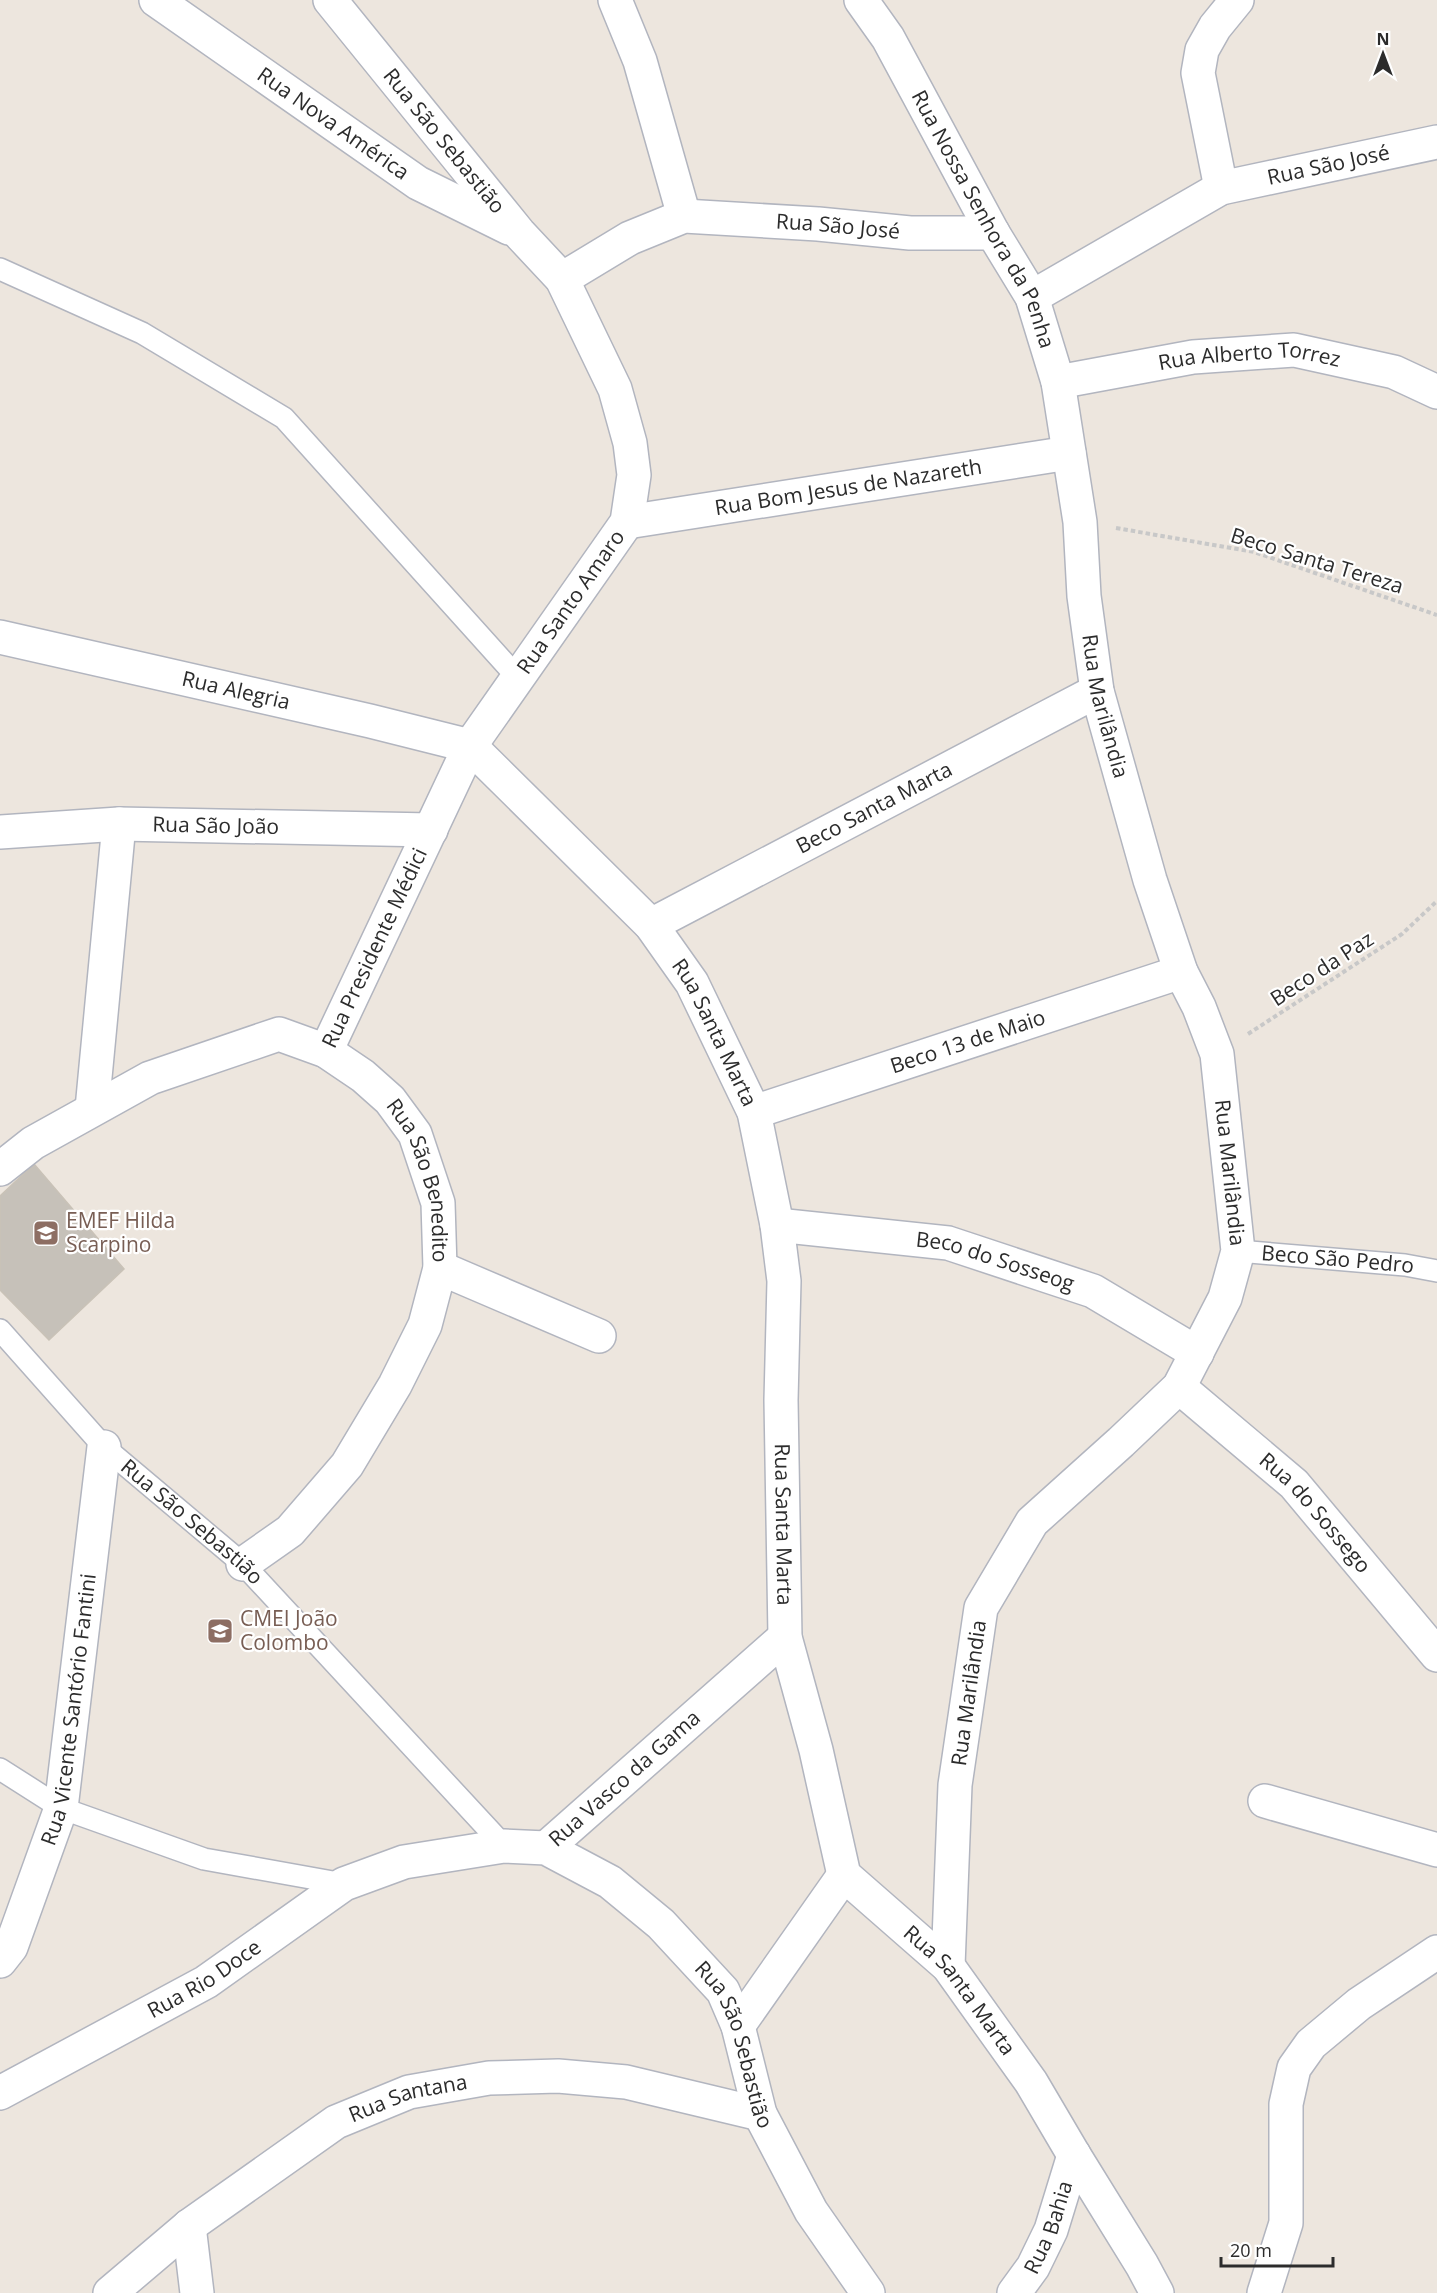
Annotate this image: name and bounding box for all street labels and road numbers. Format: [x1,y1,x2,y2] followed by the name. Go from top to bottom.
[252,60,415,186] street label: Rua Nova América
[378,62,512,219] street label: Rua São Sebastião
[906,85,1062,351] street label: Rua Nossa Senhora da Penha
[1264,137,1392,191] street label: Rua São José
[775,207,901,245] street label: Rua São José
[1156,334,1343,376] street label: Rua Alberto Torrez
[713,452,984,521] street label: Rua Bom Jesus de Nazareth
[1227,520,1407,600] street label: Beco Santa Tereza
[510,524,630,679] street label: Rua Santo Amaro
[1076,632,1136,781] street label: Rua Marilândia
[179,664,293,715] street label: Rua Alegria
[791,755,957,860] street label: Beco Santa Marta
[152,810,279,840] street label: Rua São João
[315,843,433,1052] street label: Rua Presidente Médici
[1265,924,1379,1012] street label: Beco da Paz
[666,953,764,1111] street label: Rua Santa Marta
[886,1002,1049,1079] street label: Beco 13 de Maio
[381,1093,455,1263] street label: Rua São Benedito
[1209,1098,1252,1247] street label: Rua Marilândia
[915,1225,1078,1297] street label: Beco do Sosseog
[1260,1238,1417,1279] street label: Beco São Pedro
[769,1443,799,1606] street label: Rua Santa Marta
[1254,1446,1378,1579] street label: Rua do Sossego
[115,1452,270,1590] street label: Rua São Sebastião
[34,1572,102,1849] street label: Rua Vicente Santório Fantini
[944,1618,992,1768] street label: Rua Marilândia
[542,1703,706,1852] street label: Rua Vasco da Gama
[898,1918,1022,2061] street label: Rua Santa Marta
[142,1932,266,2024] street label: Rua Rio Doce
[689,1954,780,2133] street label: Rua São Sebastião
[344,2067,469,2128] street label: Rua Santana
[1017,2177,1078,2278] street label: Rua Bahia

